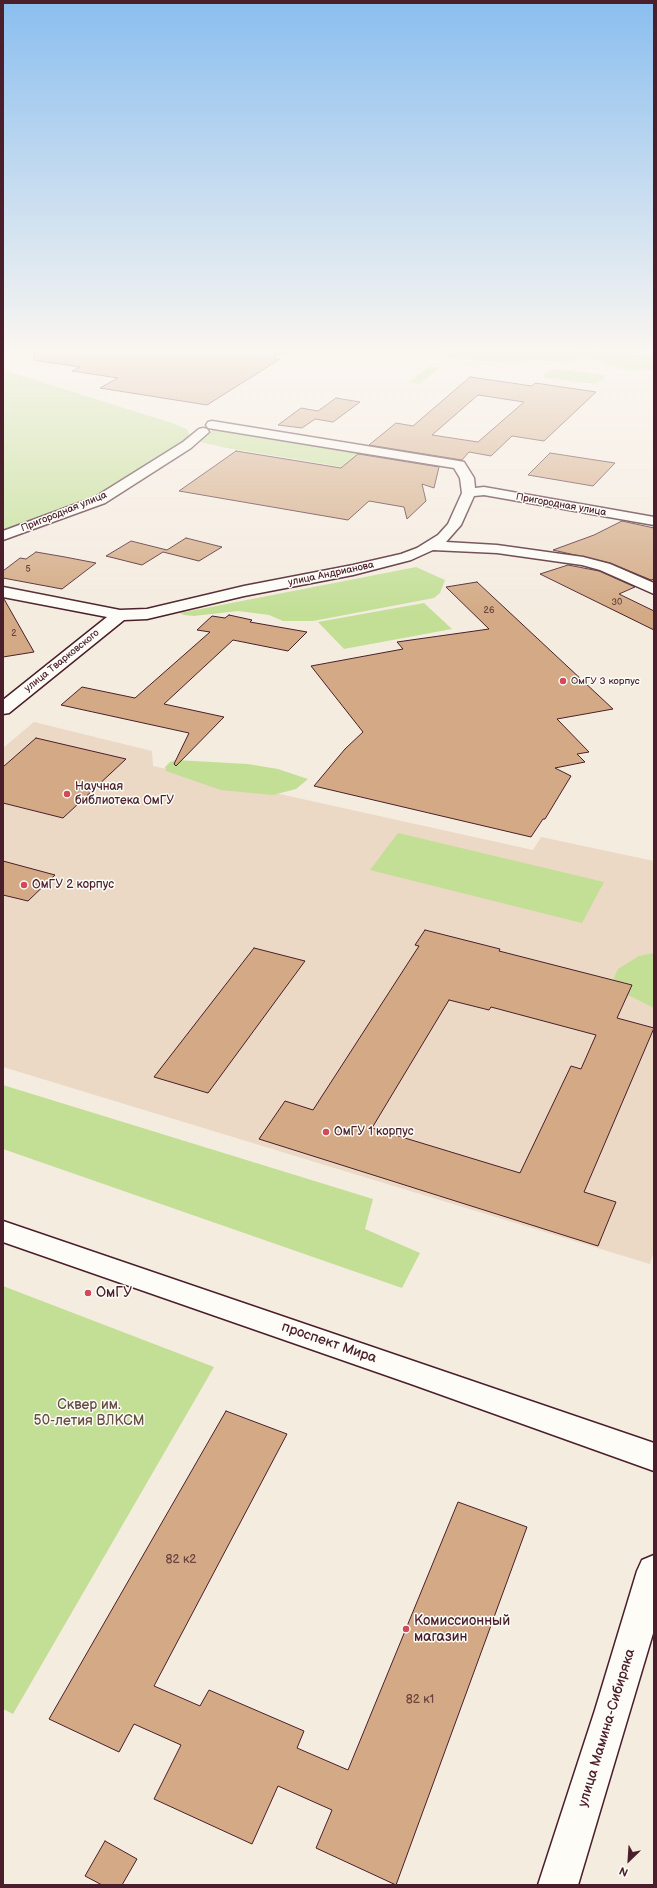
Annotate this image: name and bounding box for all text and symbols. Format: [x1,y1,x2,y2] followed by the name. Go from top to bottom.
[19,489,109,535] street label: Пригородная улица
[515,491,607,519] street label: Пригородная улица
[287,559,375,589] street label: улица Андрианова
[25,565,31,575] house number: 5
[612,598,622,608] house number: 30
[484,606,494,616] house number: 26
[22,627,102,695] street label: улица Тварковского
[11,629,17,639] house number: 2
[571,675,640,687] place label: ОмГУ 3 корпус
[558,676,568,686] marker: ОмГУ 3 корпус
[75,780,174,808] place label: Научная библиотека ОмГУ
[62,789,72,799] marker: Научная библиотека ОмГУ
[32,878,114,892] place label: ОмГУ 2 корпус
[19,880,29,890] marker: ОмГУ 2 корпус
[334,1125,414,1139] place label: ОмГУ 1 корпус
[321,1127,331,1137] marker: ОмГУ 1 корпус
[96,1285,132,1301] place label: ОмГУ
[83,1288,93,1298] marker: ОмГУ
[279,1319,379,1367] street label: проспект Мира
[34,1397,144,1430] park label: Сквер им. 50-летия ВЛКСМ
[166,1553,196,1567] house number: 82 к2
[414,1613,510,1646] place label: Комиссионный магазин
[401,1624,411,1634] marker: Комиссионный магазин
[575,1647,639,1809] street label: улица Мамина-Сибиряка
[406,1693,434,1707] house number: 82 к1
[609,1840,649,1880] north arrow
[617,1864,630,1879] text: N

